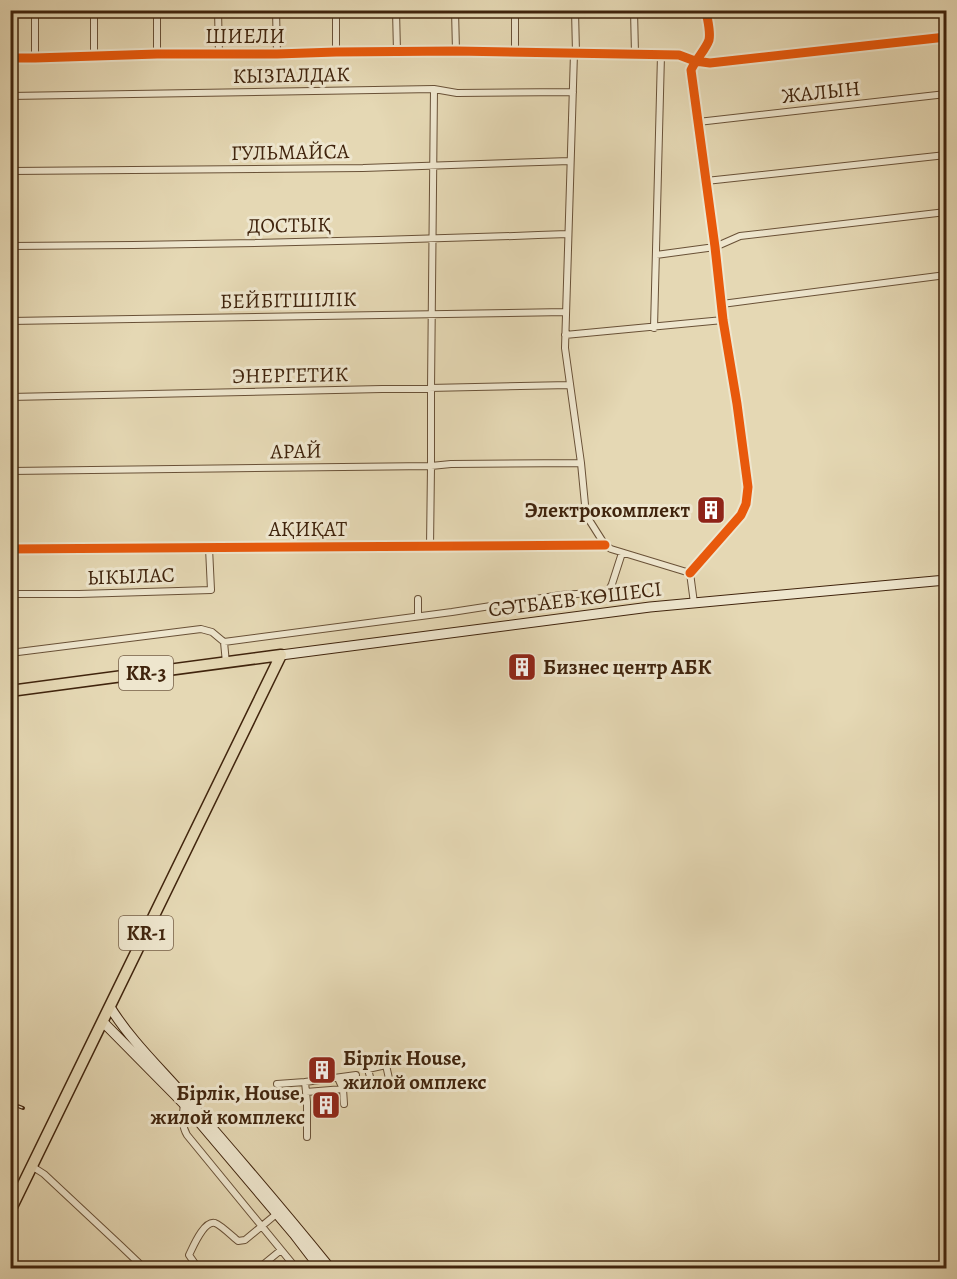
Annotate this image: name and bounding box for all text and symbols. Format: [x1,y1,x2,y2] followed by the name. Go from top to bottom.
[205,22,285,50] street label: ШИЕЛИ
[232,60,350,90] street label: КЫЗГАЛДАК
[780,74,862,110] street label: ЖАЛЫН
[231,137,350,167] street label: ГУЛЬМАЙСА
[247,210,331,240] street label: ДОСТЫҚ
[220,285,357,315] street label: БЕЙБІТШІЛІК
[232,360,349,390] street label: ЭНЕРГЕТИК
[269,437,322,465] street label: АРАЙ
[695,494,727,526] building icon: Электрокомплект
[525,496,690,524] place label: Электрокомплект
[268,515,348,543] street label: АҚИҚАТ
[87,560,175,592] street label: ЫКЫЛАС
[487,574,663,624] street label: СӘТБАЕВ КӨШЕСІ
[506,651,538,683] building icon: Бизнес центр АБК
[543,653,711,681] place label: Бизнес центр АБК
[119,656,173,690] road number: KR-3
[119,916,173,950] road number: KR-1
[343,1044,487,1096] place label: Бірлік House, жилой омплекс
[306,1054,338,1086] building icon: Бірлік House, жилой омплекс
[150,1079,305,1131] place label: Бірлік, House, жилой комплекс
[310,1089,342,1121] building icon: Бірлік, House, жилой комплекс

